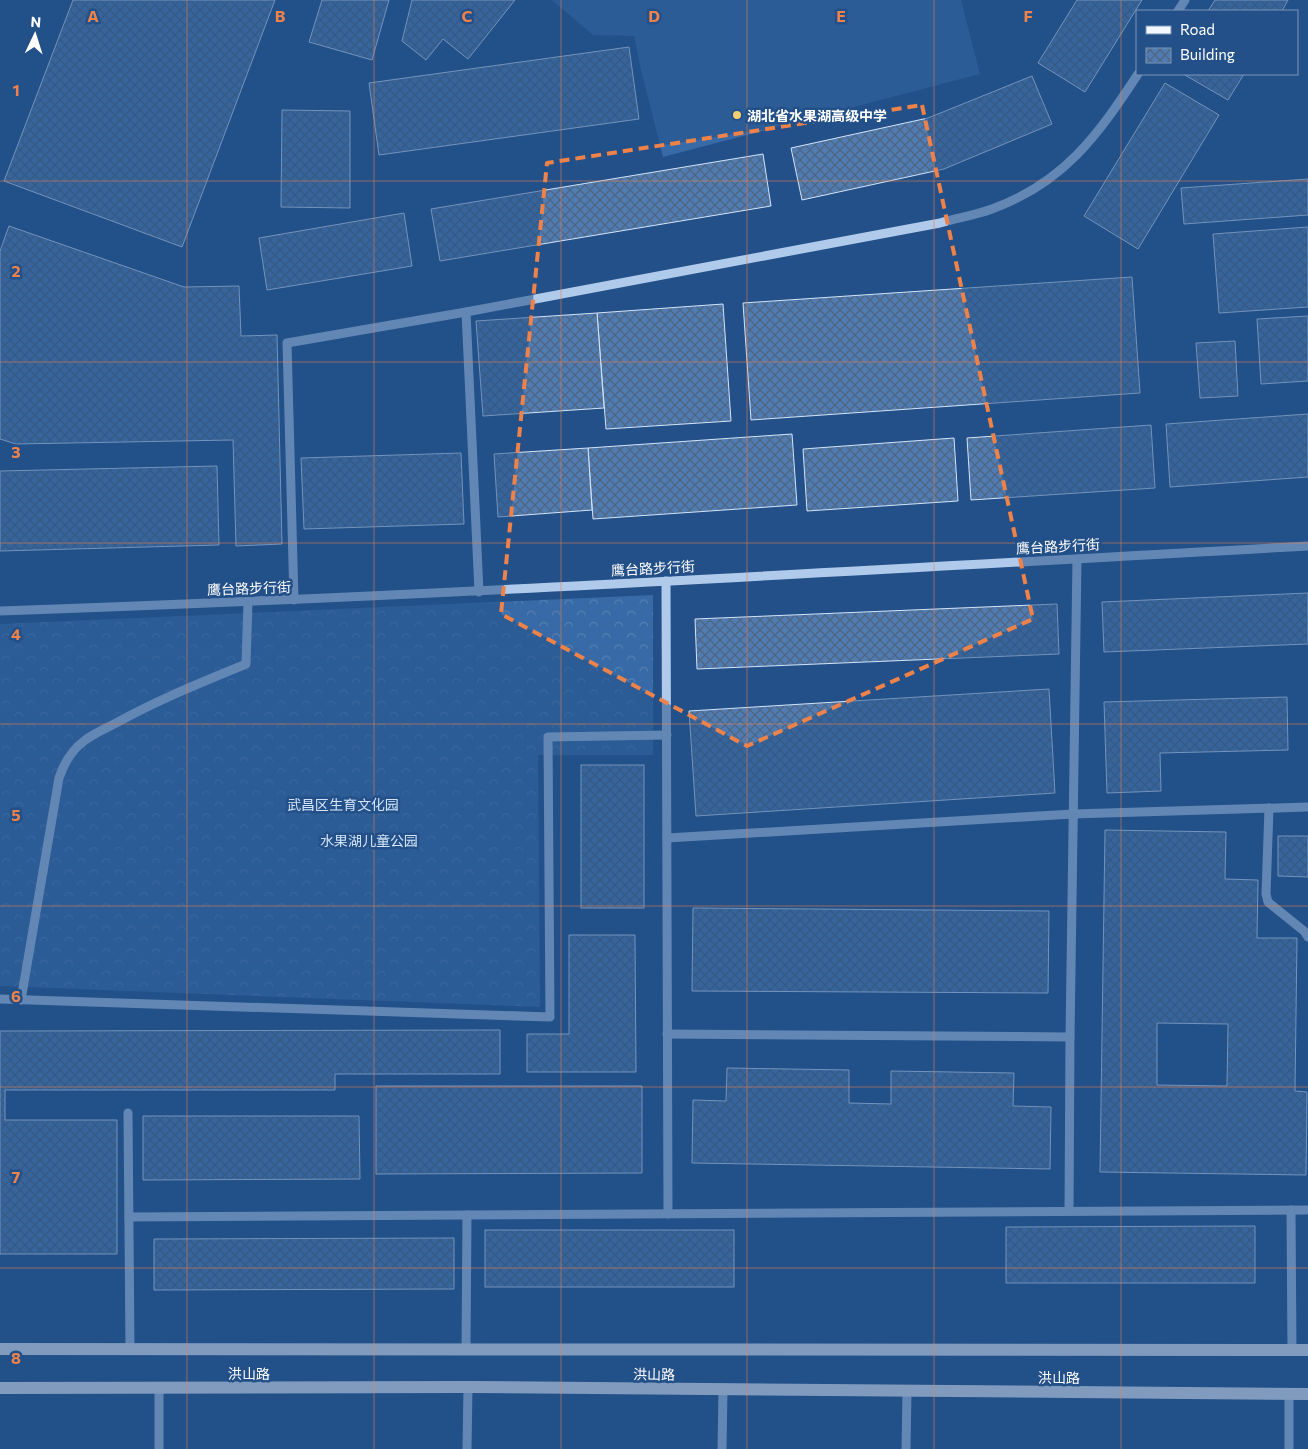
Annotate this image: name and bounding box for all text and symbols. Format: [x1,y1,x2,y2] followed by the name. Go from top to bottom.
[87,6,99,25] text: A
[275,6,286,25] text: B
[462,6,473,25] text: C
[648,6,660,25] text: D
[836,6,846,25] text: E
[1023,6,1033,25] text: F
[10,10,60,60] north arrow
[1136,10,1298,75] legend
[30,13,42,30] text: N
[1180,20,1215,38] text: Road
[1180,45,1235,63] text: Building
[12,80,20,99] text: 1
[747,107,887,124] place label: 湖北省水果湖高级中学
[731,109,743,121] marker: 湖北省水果湖高级中学
[11,261,21,280] text: 2
[11,442,21,461] text: 3
[1016,535,1100,557] street label: 鹰台路步行街
[611,557,695,579] street label: 鹰台路步行街
[207,578,291,598] street label: 鹰台路步行街
[11,624,21,643] text: 4
[287,796,399,813] park label: 武昌区生育文化园
[11,805,21,824] text: 5
[320,832,418,849] park label: 水果湖儿童公园
[11,986,21,1005] text: 6
[12,1167,21,1186] text: 7
[11,1348,21,1367] text: 8
[228,1365,270,1382] street label: 洪山路
[633,1365,675,1383] street label: 洪山路
[1038,1369,1080,1386] street label: 洪山路

